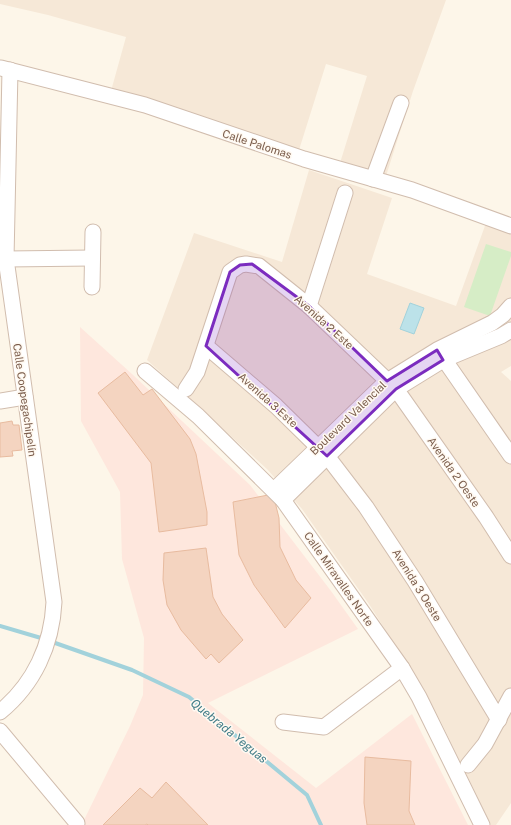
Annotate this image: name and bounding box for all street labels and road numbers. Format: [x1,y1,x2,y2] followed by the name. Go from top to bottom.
[221,127,293,161] street label: Calle Palomas
[292,292,356,352] street label: Avenida 2 Este
[11,343,39,457] street label: Calle Coopegachipelín
[236,370,300,430] street label: Avenida 3 Este
[308,379,388,457] street label: Boulevard Valencial
[425,435,483,509] street label: Avenida 2 Oeste
[302,530,376,628] street label: Calle Miravalles Norte
[390,547,444,623] street label: Avenida 3 Oeste

